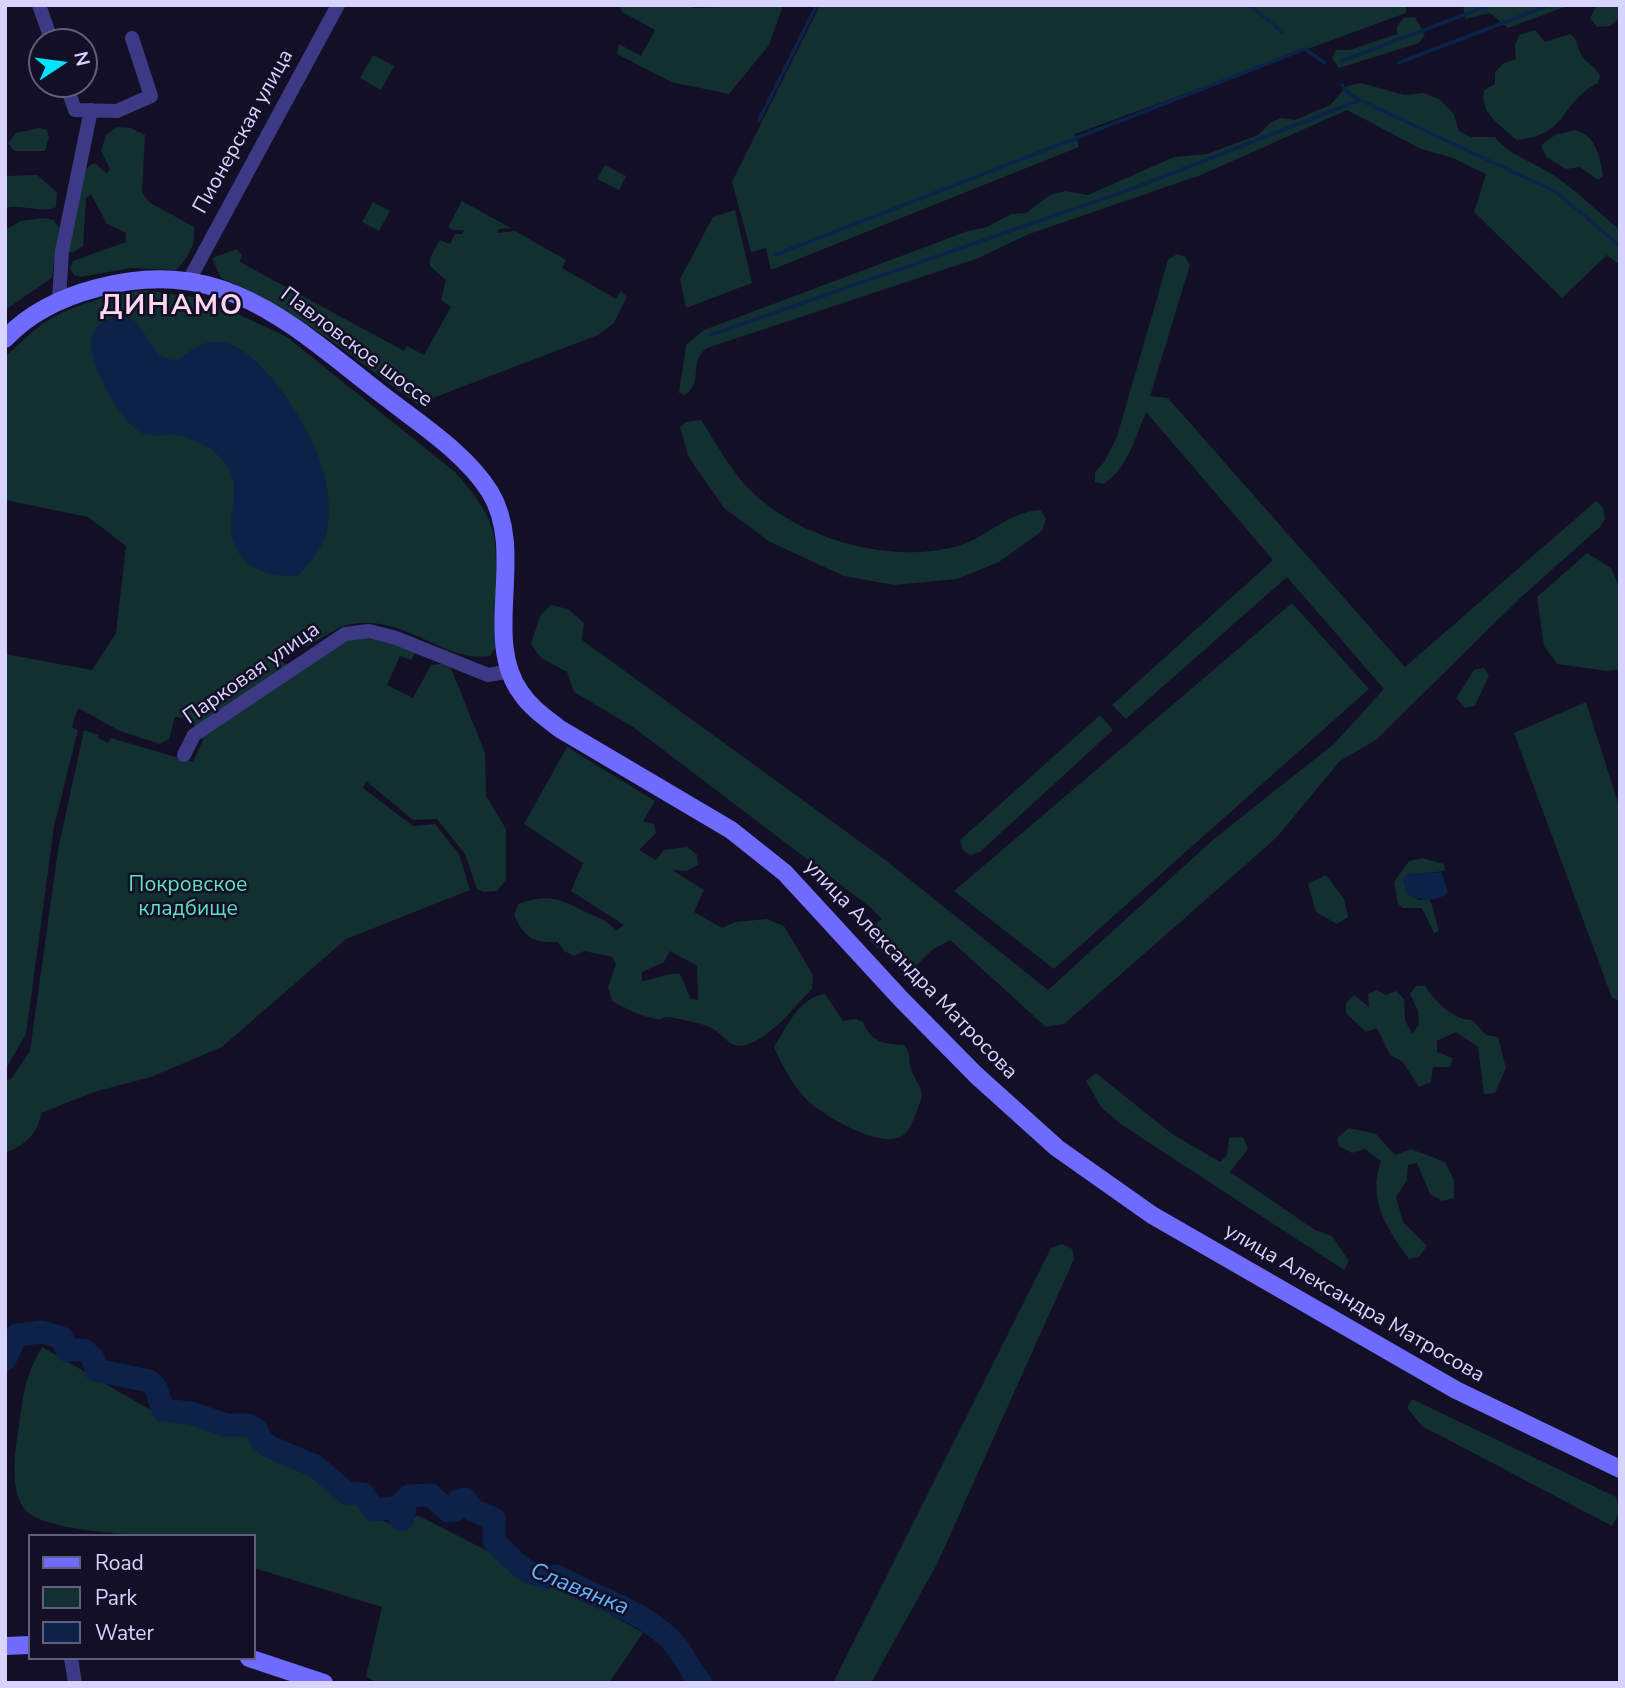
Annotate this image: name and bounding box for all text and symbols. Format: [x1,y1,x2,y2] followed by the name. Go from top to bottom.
[28,28,98,98] north arrow
[188,46,300,218] street label: Пионерская улица
[67,49,96,69] text: N
[275,283,437,413] street label: Павловское шоссе
[101,290,243,324] district label: ДИНАМО
[179,618,325,730] street label: Парковая улица
[798,855,1022,1085] street label: улица Александра Матросова
[129,873,247,923] park label: Покровское кладбище
[1219,1219,1489,1389] street label: улица Александра Матросова
[28,1534,256,1660] legend
[95,1549,144,1577] text: Road
[526,1558,632,1622] water label: Славянка
[95,1584,137,1612] text: Park
[95,1619,154,1647] text: Water

